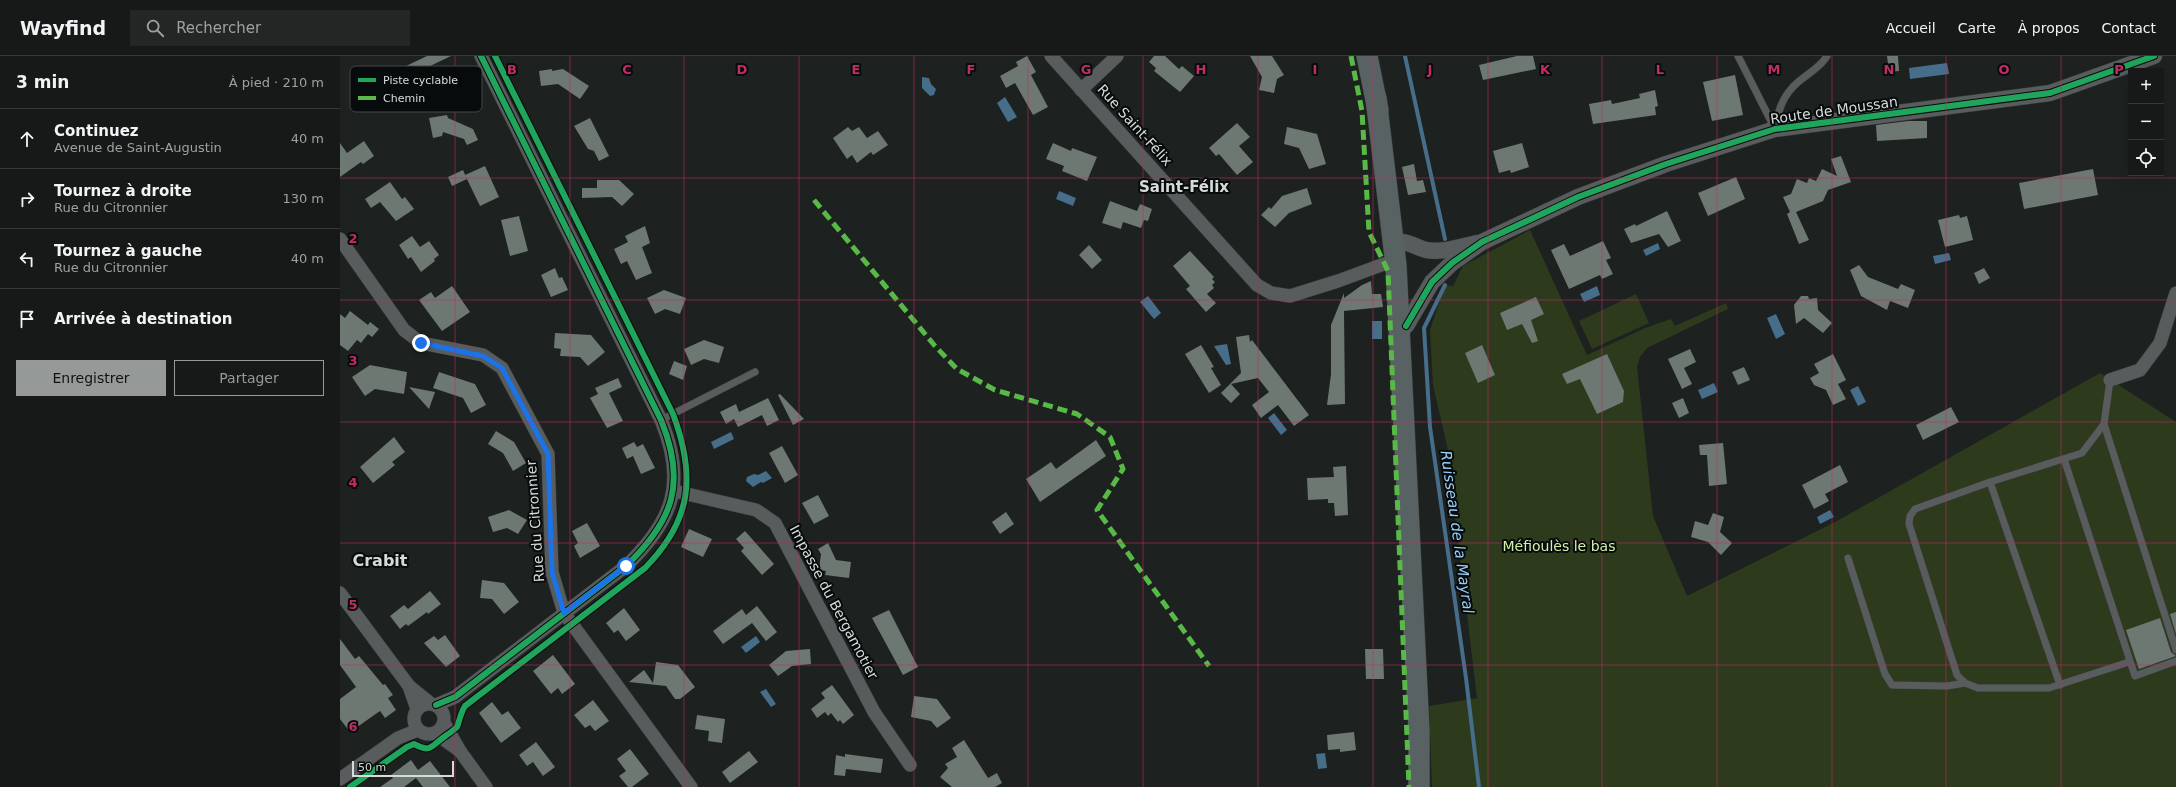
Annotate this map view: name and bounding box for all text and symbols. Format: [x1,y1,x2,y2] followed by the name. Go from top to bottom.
[130,10,410,46] search box
[20,17,106,39] text: Wayfind
[144,17,166,39] icon: search
[176,19,261,37] text: Rechercher
[1886,20,1936,36] text: Accueil
[1958,20,1996,36] text: Carte
[2018,20,2080,36] text: À propos
[2102,20,2156,36] text: Contact
[507,62,517,77] text: B
[622,62,632,77] text: C
[737,62,748,77] text: D
[852,62,860,77] text: E
[967,62,975,77] text: F
[1081,62,1091,77] text: G
[1196,62,1206,77] text: H
[1313,62,1317,77] text: I
[1427,62,1432,77] text: J
[1540,62,1551,77] text: K
[1656,62,1664,77] text: L
[1768,62,1780,77] text: M
[1884,62,1894,77] text: N
[1998,62,2010,77] text: O
[2114,62,2124,77] text: P
[350,66,482,112] legend
[2128,68,2164,176] map controls
[2128,68,2164,104] button: +
[16,72,69,92] text: 3 min
[383,74,458,87] text: Piste cyclable
[229,75,324,90] text: À pied · 210 m
[1094,81,1176,169] street label: Rue Saint-Félix
[383,92,425,105] text: Chemin
[1769,93,1899,127] street label: Route de Moussan
[2128,104,2164,140] button: −
[54,122,139,140] text: Continuez
[16,128,38,150] icon: ahead
[291,131,324,146] text: 40 m
[54,140,222,155] text: Avenue de Saint-Augustin
[2128,140,2164,176] button: locate
[1139,178,1229,196] district label: Saint-Félix
[54,182,192,200] text: Tournez à droite
[16,188,38,210] icon: right
[282,191,324,206] text: 130 m
[54,200,168,215] text: Rue du Citronnier
[348,231,358,246] text: 2
[54,242,202,260] text: Tournez à gauche
[16,248,38,270] icon: left
[291,251,324,266] text: 40 m
[54,260,168,275] text: Rue du Citronnier
[16,308,38,330] icon: arrive
[54,310,232,328] text: Arrivée à destination
[412,334,430,352] route end
[348,353,358,368] text: 3
[16,360,166,396] button: Enregistrer
[174,360,324,396] button: Partager
[1437,449,1477,616] water label: Ruisseau de la Mayral
[523,459,547,583] street label: Rue du Citronnier
[348,475,358,490] text: 4
[787,522,882,682] street label: Impasse du Bergamotier
[1503,538,1615,554] park label: Méfioulès le bas
[352,551,408,570] district label: Crabit
[617,557,635,575] route start
[348,597,358,612] text: 5
[348,719,358,734] text: 6
[352,759,454,778] scale bar
[358,761,386,774] text: 50 m

